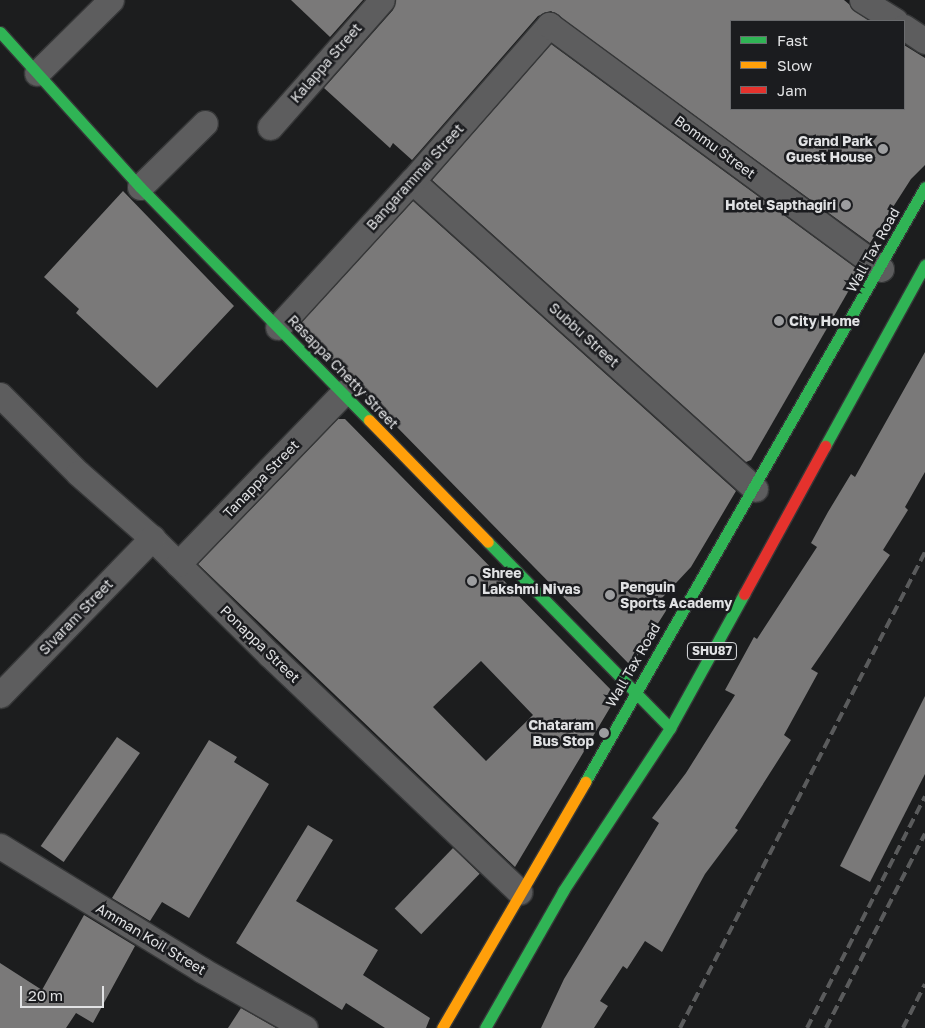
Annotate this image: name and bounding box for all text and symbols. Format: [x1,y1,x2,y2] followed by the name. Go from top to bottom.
[287,20,365,106] street label: Kalappa Street
[730,20,905,110] legend
[777,31,808,49] text: Fast
[777,56,812,74] text: Slow
[777,81,807,99] text: Jam
[671,112,759,182] street label: Bommu Street
[363,120,467,234] street label: Bangarammai Street
[786,133,873,166] place label: Grand Park Guest House
[877,143,889,155] marker: Grand Park Guest House
[725,197,836,213] place label: Hotel Sapthagiri
[840,199,852,211] marker: Hotel Sapthagiri
[843,205,903,295] street label: Wall Tax Road
[546,299,622,371] street label: Subbu Street
[284,312,402,432] street label: Rasappa Chetty Street
[789,313,860,329] place label: City Home
[773,315,785,327] marker: City Home
[220,437,302,521] street label: Tanappa Street
[482,565,581,598] place label: Shree Lakshmi Nivas
[466,575,478,587] marker: Shree Lakshmi Nivas
[36,576,116,658] street label: Sivaram Street
[620,579,732,612] place label: Penguin Sports Academy
[604,589,616,601] marker: Penguin Sports Academy
[217,602,303,686] street label: Ponappa Street
[602,620,664,710] street label: Wall Tax Road
[686,641,738,660] road number: SHU87
[528,717,594,750] place label: Chataram Bus Stop
[598,727,610,739] marker: Chataram Bus Stop
[93,900,209,978] street label: Amman Koil Street
[22,976,106,1008] scale bar
[28,986,63,1004] text: 20 m

